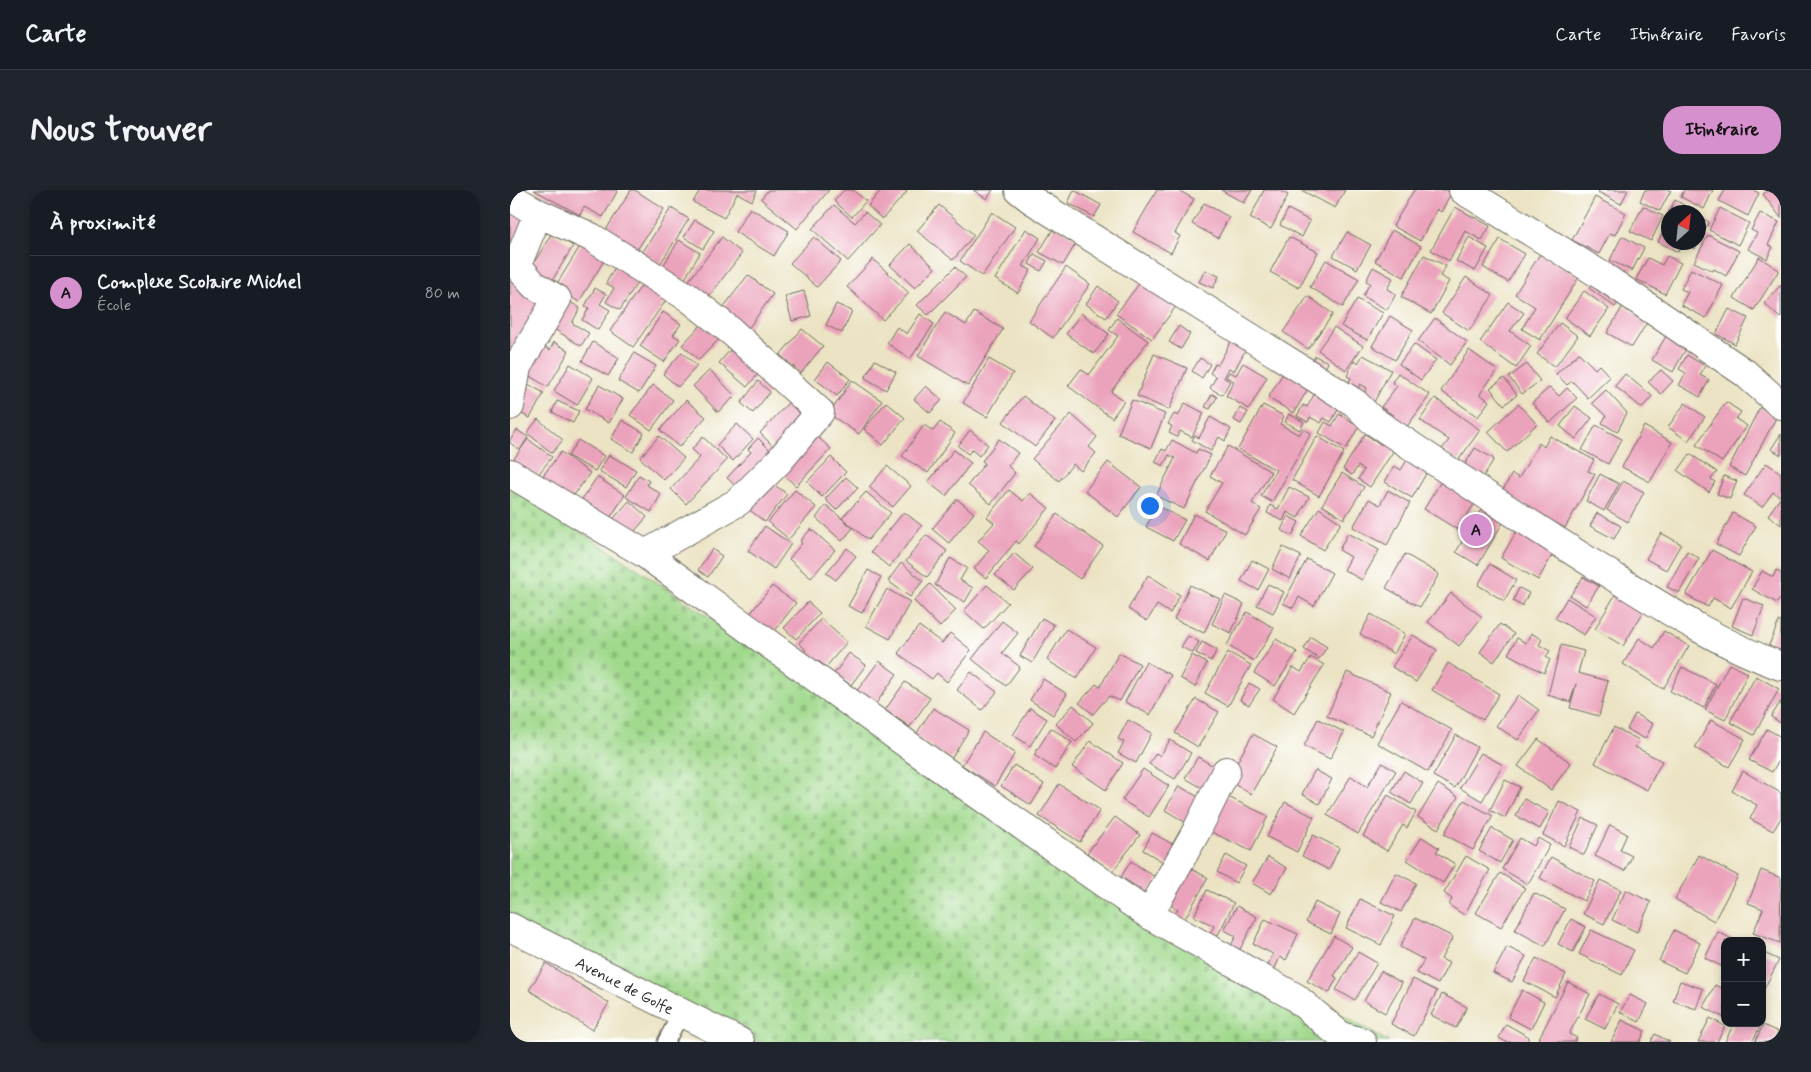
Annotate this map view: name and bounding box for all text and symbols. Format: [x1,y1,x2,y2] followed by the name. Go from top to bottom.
[25,19,87,50] text: Carte
[1555,23,1601,47] text: Carte
[1629,23,1703,47] text: Itinéraire
[1731,23,1786,47] text: Favoris
[1663,106,1781,154] button: Itinéraire
[30,107,212,153] text: Nous trouver
[1661,205,1706,250] north arrow
[50,209,156,237] text: À proximité
[97,270,302,295] text: Complexe Scolaire Michel
[61,283,71,304] text: A
[425,283,460,304] text: 80 m
[97,295,131,316] text: École
[1137,493,1163,519] your location
[1460,511,1492,549] pin: A
[1721,937,1766,1027] map controls
[1721,937,1766,982] button: +
[572,953,677,1020] street label: Avenue de Golfe
[1721,982,1766,1027] button: −

